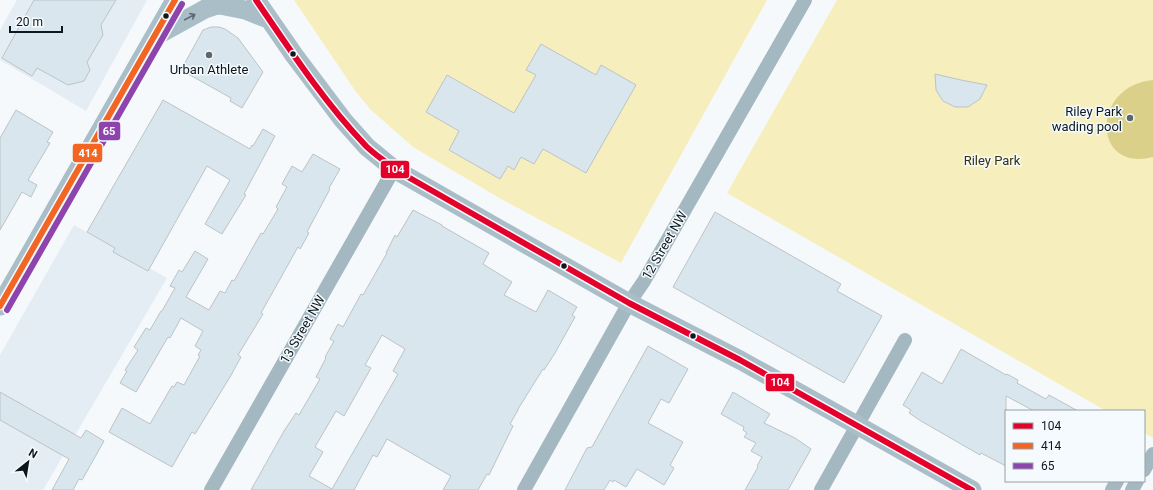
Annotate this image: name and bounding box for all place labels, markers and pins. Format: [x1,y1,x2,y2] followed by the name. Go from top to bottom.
[161,11,171,21] unlabelled marker
[288,49,298,59] unlabelled marker
[204,50,214,60] marker: Urban Athlete
[170,62,248,77] place label: Urban Athlete
[1052,104,1122,134] place label: Riley Park wading pool
[1125,113,1135,123] marker: Riley Park wading pool
[559,261,569,271] unlabelled marker
[688,331,698,341] unlabelled marker

